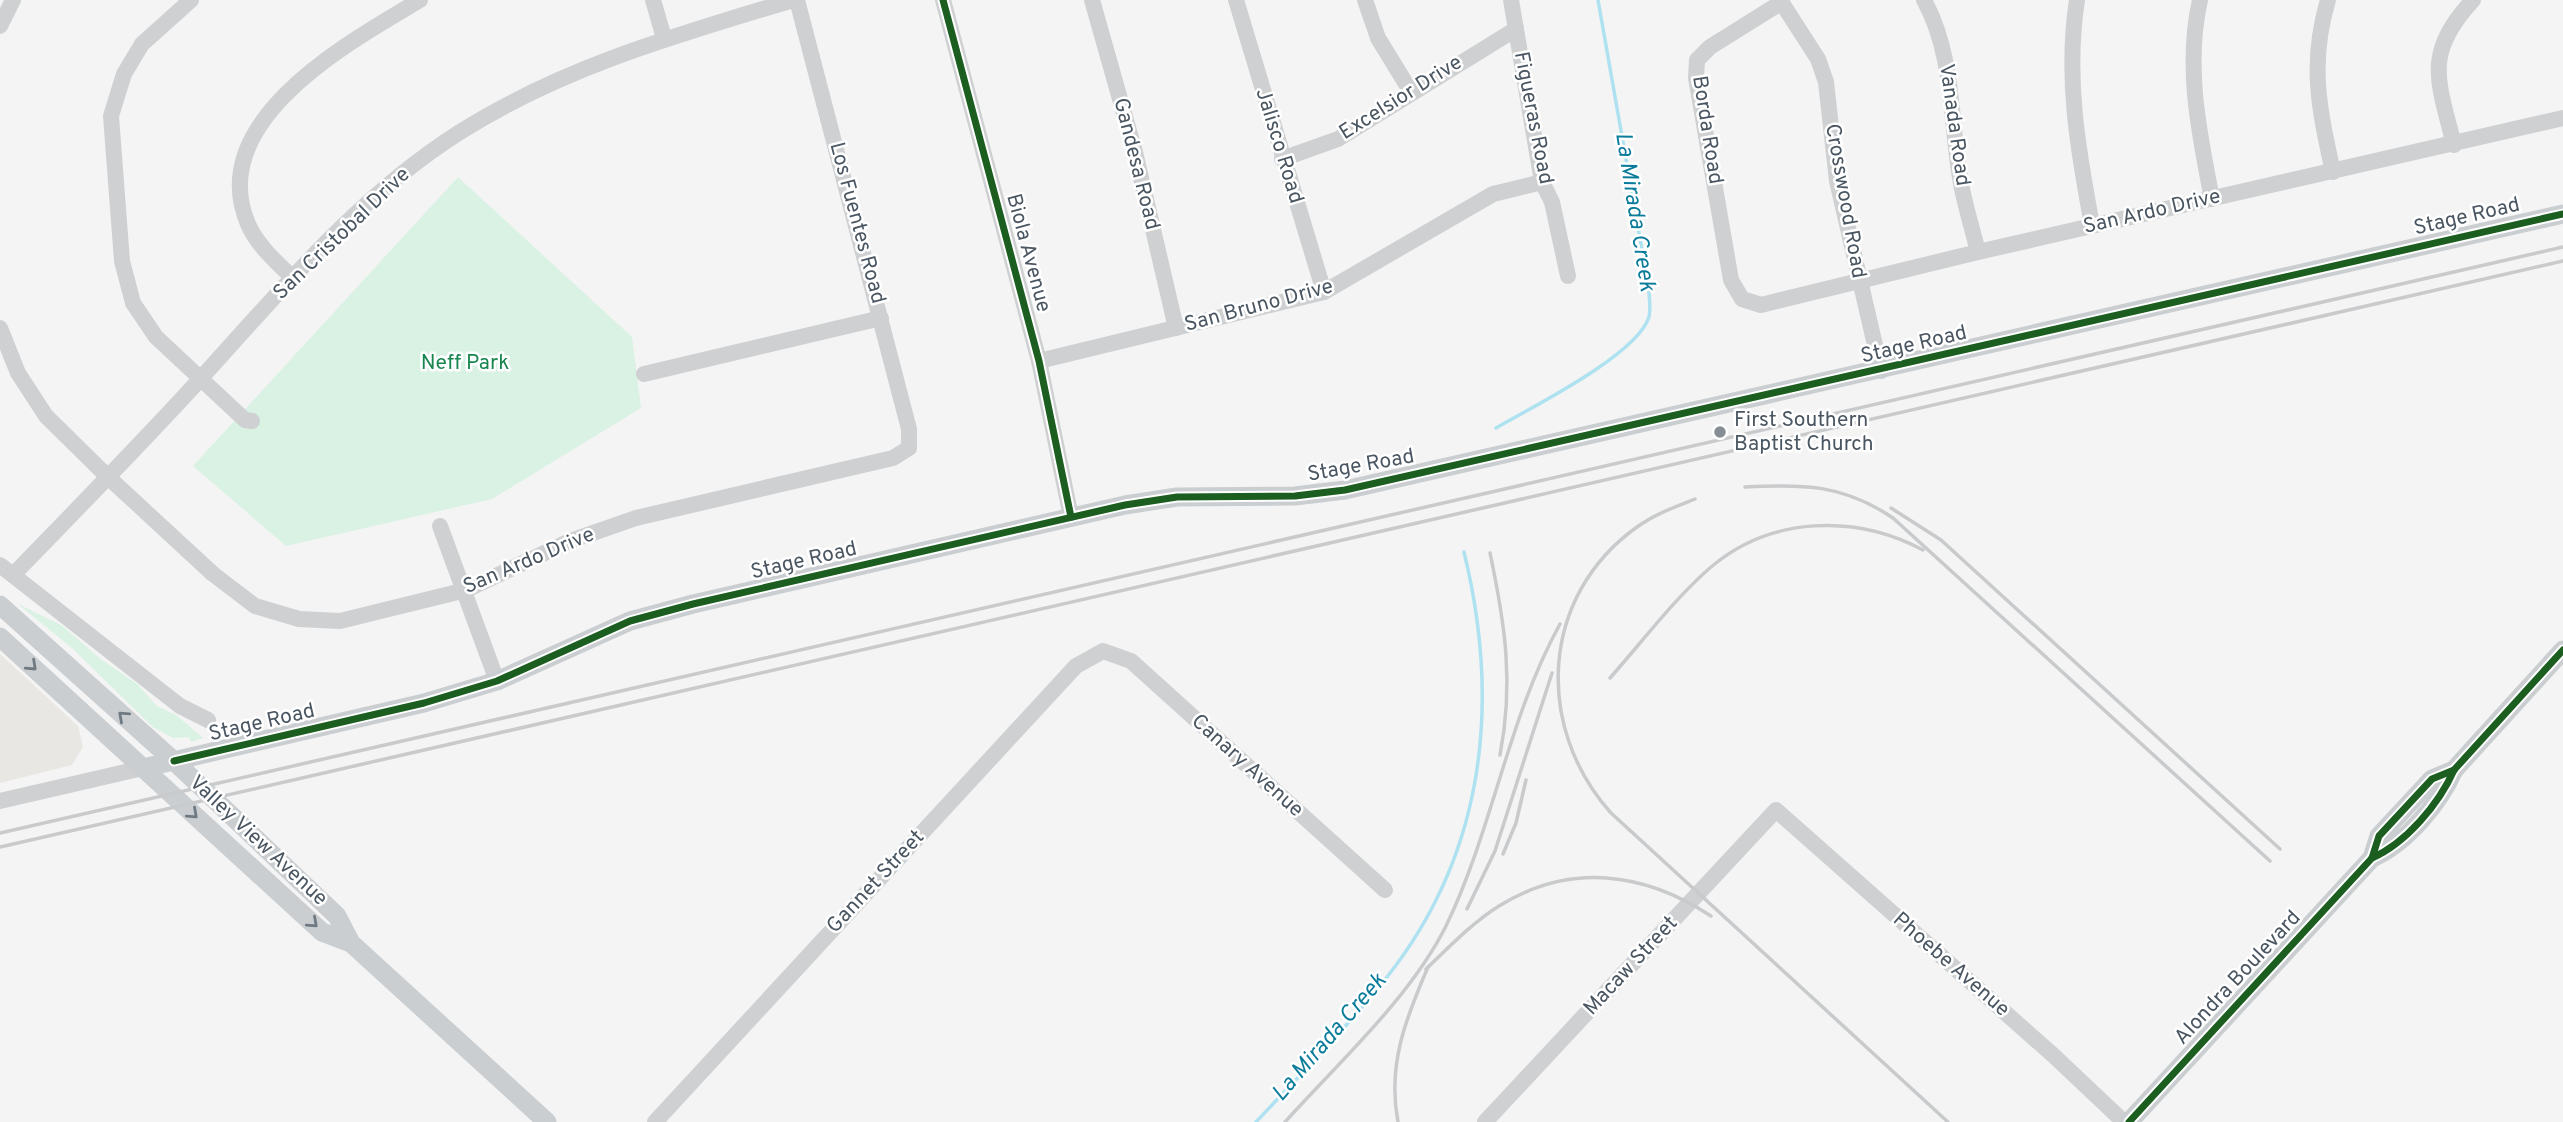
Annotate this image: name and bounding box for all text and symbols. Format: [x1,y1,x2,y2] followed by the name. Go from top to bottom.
[1335,49,1467,147] street label: Excelsior Drive
[1507,49,1559,187] street label: Figueras Road
[1932,62,1976,188] street label: Vanada Road
[1685,74,1729,186] street label: Borda Road
[1249,85,1309,207] street label: Jalisco Road
[1107,95,1165,233] street label: Gandesa Road
[1818,122,1872,280] street label: Crosswood Road
[1607,130,1661,294] water label: La Mirada Creek
[822,139,892,307] street label: Los Fuentes Road
[268,162,416,306] street label: San Cristobal Drive
[2081,183,2223,241] street label: San Ardo Drive
[999,191,1057,315] street label: Biola Avenue
[2411,192,2523,242] street label: Stage Road
[1182,273,1336,339] street label: San Bruno Drive
[1858,320,1970,370] street label: Stage Road
[421,350,509,377] park label: Neff Park
[1734,407,1874,458] place label: First Southern Baptist Church
[1712,424,1728,440] marker: First Southern Baptist Church
[1305,443,1417,489] street label: Stage Road
[459,521,599,601] street label: San Ardo Drive
[748,536,860,586] street label: Stage Road
[24,658,37,671] one-way arrow
[206,698,318,748] street label: Stage Road
[1185,708,1309,824] street label: Canary Avenue
[118,712,131,724] one-way arrow
[183,770,333,912] street label: Valley View Avenue
[185,806,198,818] one-way arrow
[821,825,931,939] street label: Gannet Street
[2169,905,2307,1051] street label: Alondra Boulevard
[1887,907,2015,1023] street label: Phoebe Avenue
[1578,911,1684,1021] street label: Macaw Street
[305,915,318,927] one-way arrow
[1266,968,1394,1108] water label: La Mirada Creek

